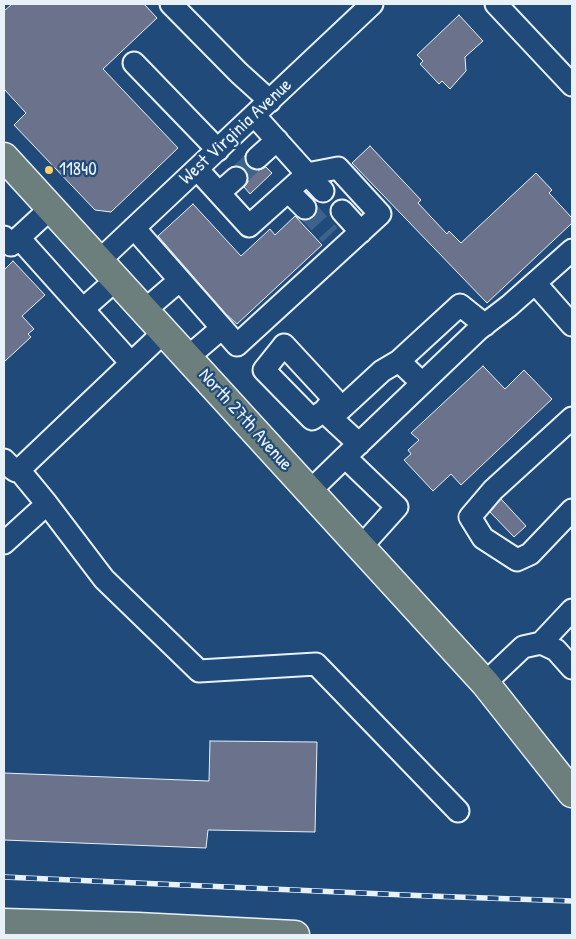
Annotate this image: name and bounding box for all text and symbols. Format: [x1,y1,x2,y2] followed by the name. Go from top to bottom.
[175,74,297,190] street label: West Virginia Avenue
[59,159,97,181] place label: 11840
[43,164,55,176] marker: 11840
[193,364,297,476] street label: North 27th Avenue

